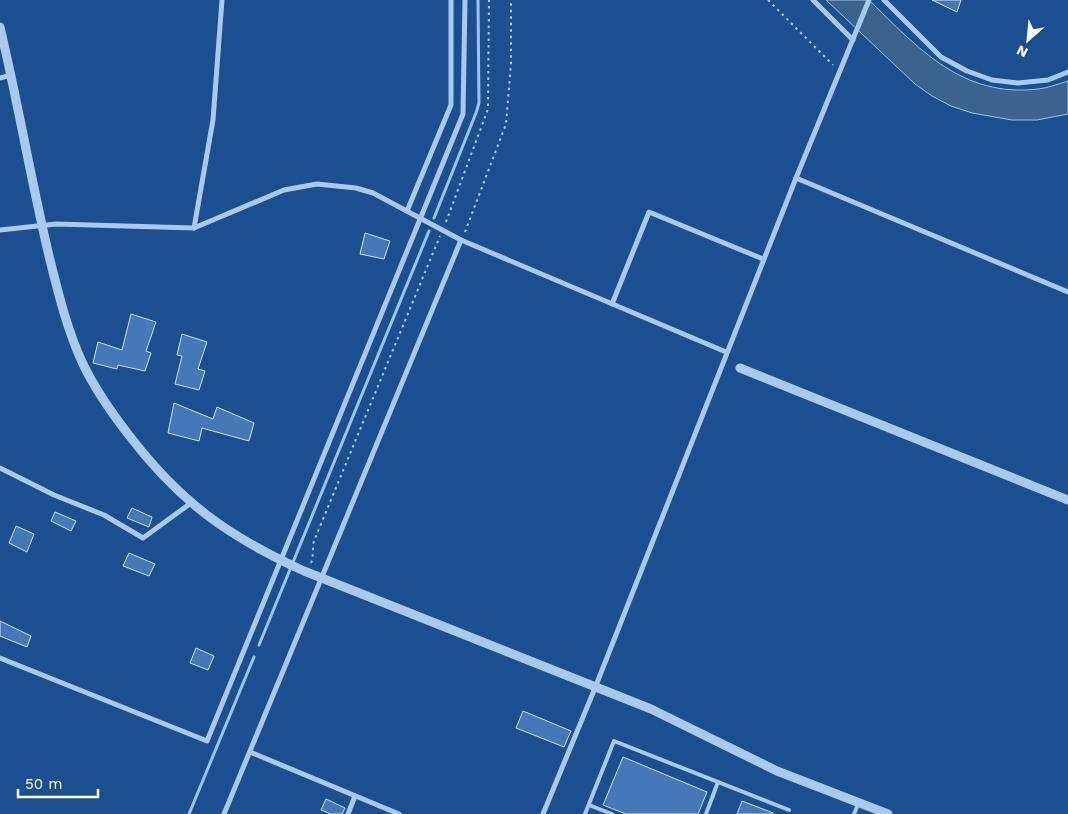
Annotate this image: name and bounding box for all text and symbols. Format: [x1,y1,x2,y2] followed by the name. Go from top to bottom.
[1003,15,1053,65] north arrow
[1014,42,1030,61] text: N
[18,766,98,798] scale bar
[25,775,62,793] text: 50 m

